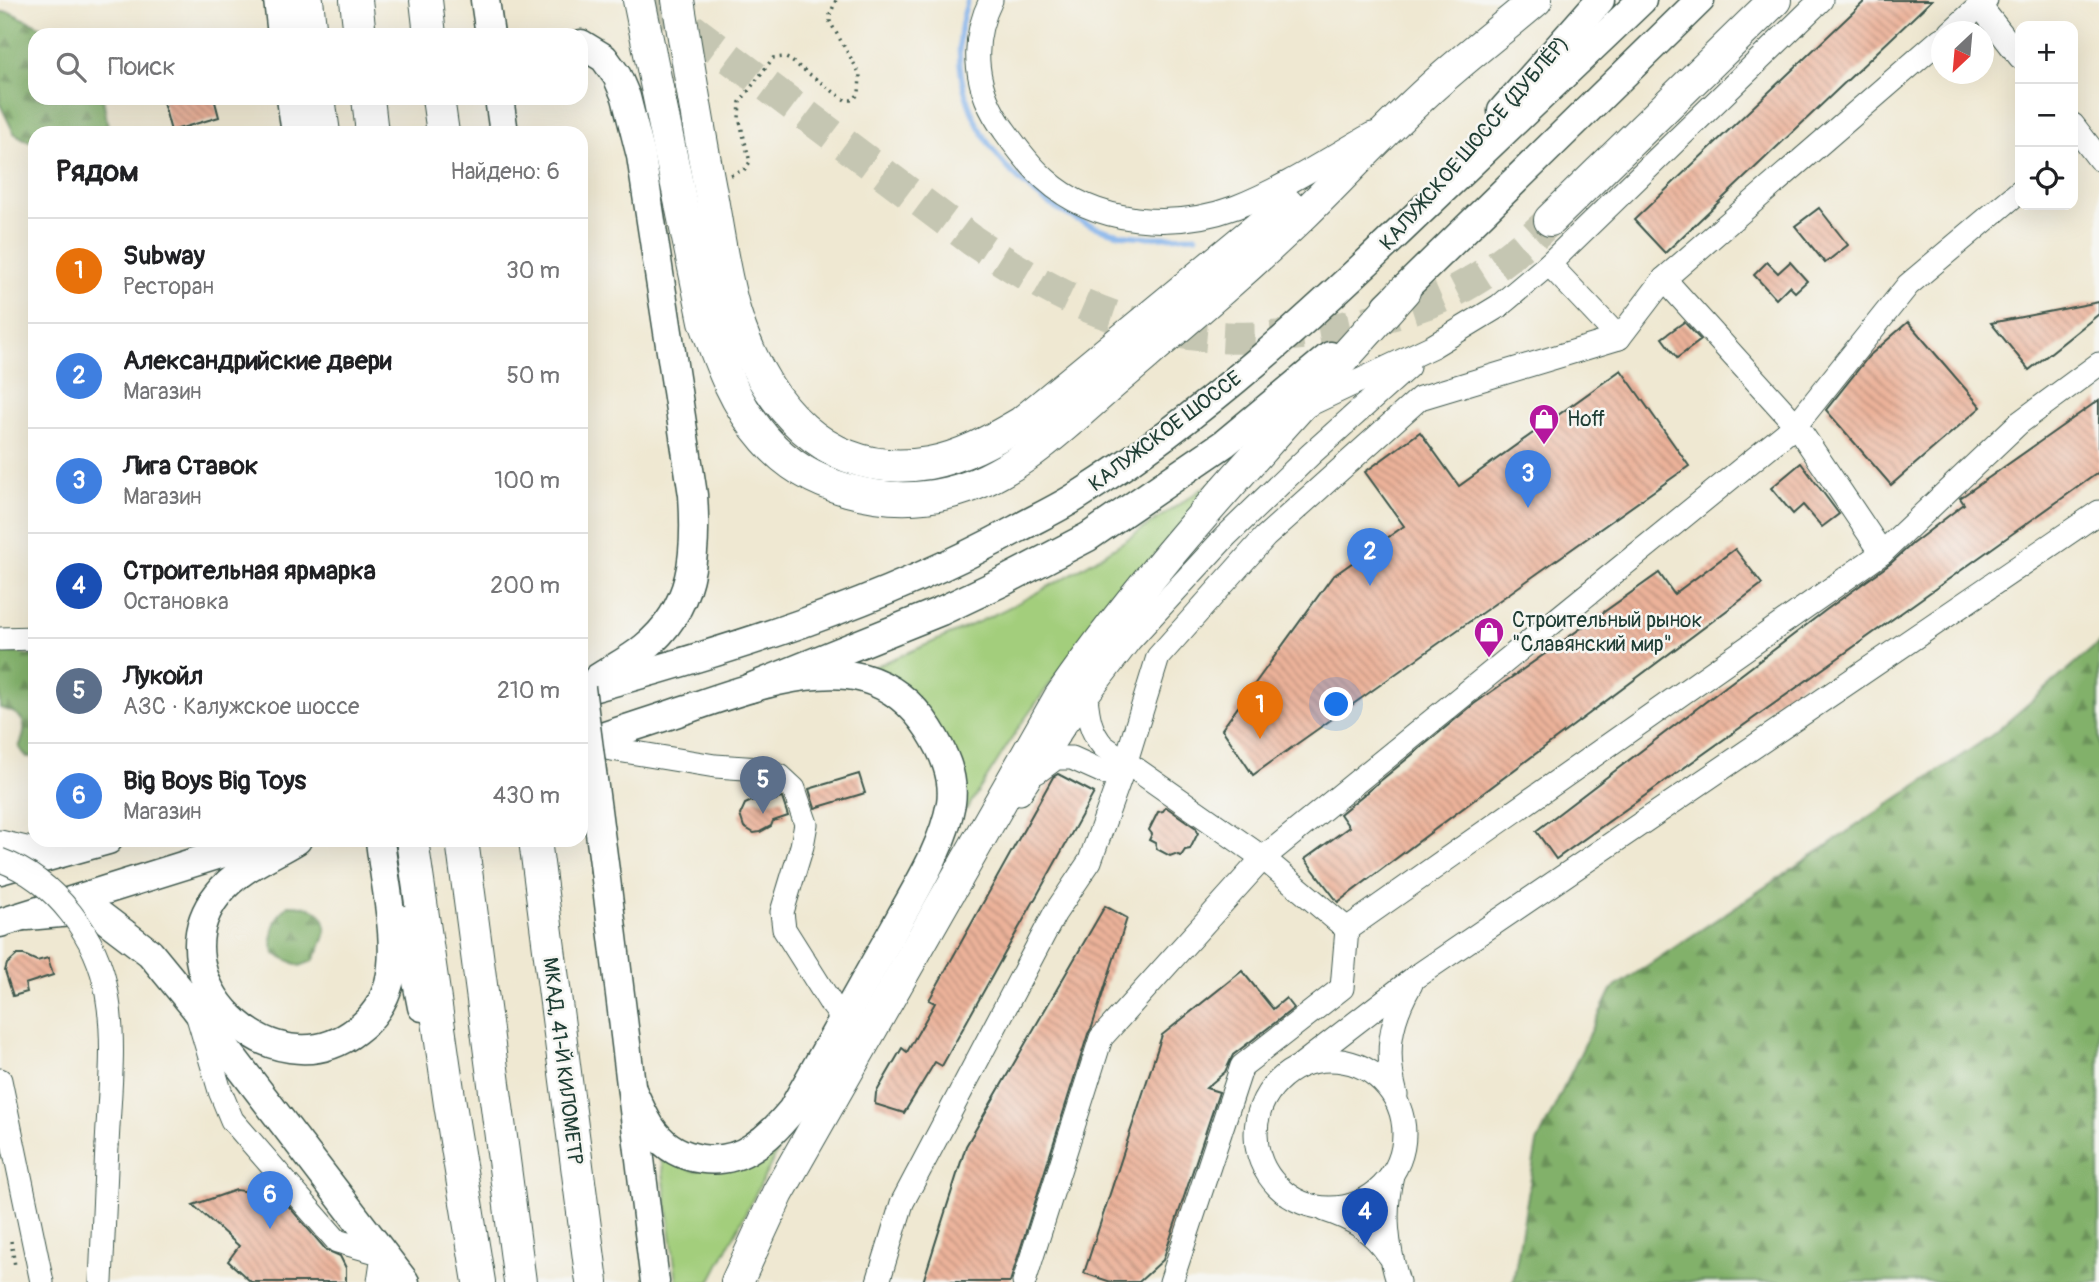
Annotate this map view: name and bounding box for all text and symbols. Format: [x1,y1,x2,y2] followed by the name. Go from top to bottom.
[1931,21,1994,84] north arrow
[2015,21,2078,210] map controls
[2015,21,2078,84] button: +
[28,28,588,105] search box
[1374,31,1575,256] street label: КАЛУЖСКОЕ ШОССЕ (ДУБЛЁР)
[52,48,90,86] icon: search
[108,51,176,83] text: Поиск
[2015,84,2078,147] button: −
[2015,147,2078,210] button: locate
[56,153,139,190] text: Рядом
[450,157,560,186] text: Найдено: 6
[123,240,205,272] text: Subway
[75,256,84,285] text: 1
[506,256,560,285] text: 30 m
[123,272,214,301] text: Ресторан
[123,345,392,377] text: Александрийские двери
[73,361,85,390] text: 2
[506,361,560,390] text: 50 m
[1083,365,1247,498] street label: КАЛУЖСКОЕ ШОССЕ
[123,377,202,406] text: Магазин
[1527,402,1561,446] shop icon: Hoff
[1567,406,1606,433] place label: Hoff
[123,450,258,482] text: Лига Ставок
[1505,450,1551,508] pin: 3
[73,466,85,495] text: 3
[494,466,560,495] text: 100 m
[123,482,202,511] text: Магазин
[1347,528,1393,586] pin: 2
[123,555,376,587] text: Строительная ярмарка
[72,571,86,600] text: 4
[490,571,560,600] text: 200 m
[123,587,229,616] text: Остановка
[1512,607,1702,658] place label: Строительный рынок "Славянский мир"
[1472,615,1506,659] shop icon: Строительный рынок "Славянский мир"
[123,660,203,692] text: Лукойл
[73,676,85,705] text: 5
[497,676,560,705] text: 210 m
[1237,681,1283,739] pin: 1
[1319,687,1353,721] your location
[123,692,359,721] text: АЗС · Калужское шоссе
[740,756,786,814] pin: 5
[123,765,306,797] text: Big Boys Big Toys
[72,781,86,810] text: 6
[493,781,560,810] text: 430 m
[123,797,202,826] text: Магазин
[536,956,589,1167] street label: МКАД, 41-Й КИЛОМЕТР
[247,1171,293,1229] pin: 6
[1342,1188,1388,1246] pin: 4

